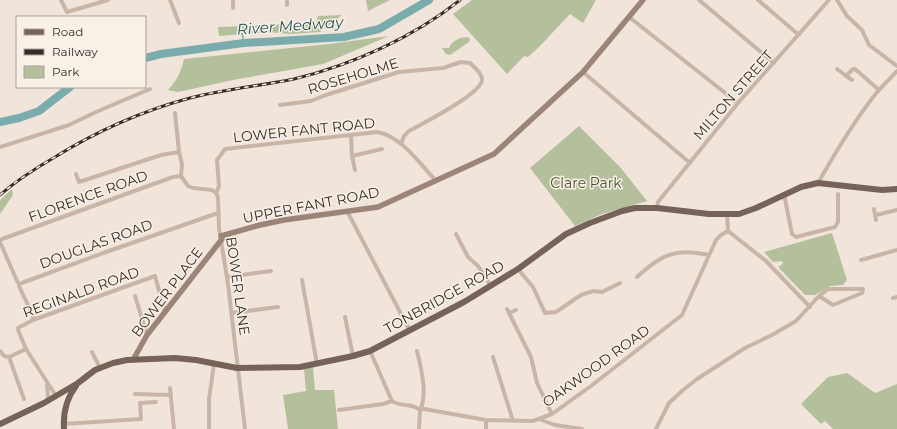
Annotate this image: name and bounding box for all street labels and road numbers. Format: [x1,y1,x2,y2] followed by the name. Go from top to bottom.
[689,47,777,143] street label: MILTON STREET
[305,54,401,98] street label: ROSEHOLME
[232,114,376,146] street label: LOWER FANT ROAD
[26,166,150,226] street label: FLORENCE ROAD
[241,183,381,227] street label: UPPER FANT ROAD
[37,215,155,273] street label: DOUGLAS ROAD
[222,235,254,337] street label: BOWER LANE
[127,244,207,340] street label: BOWER PLACE
[381,256,507,338] street label: TONBRIDGE ROAD
[20,263,142,321] street label: REGINALD ROAD
[539,321,653,411] street label: OAKWOOD ROAD

